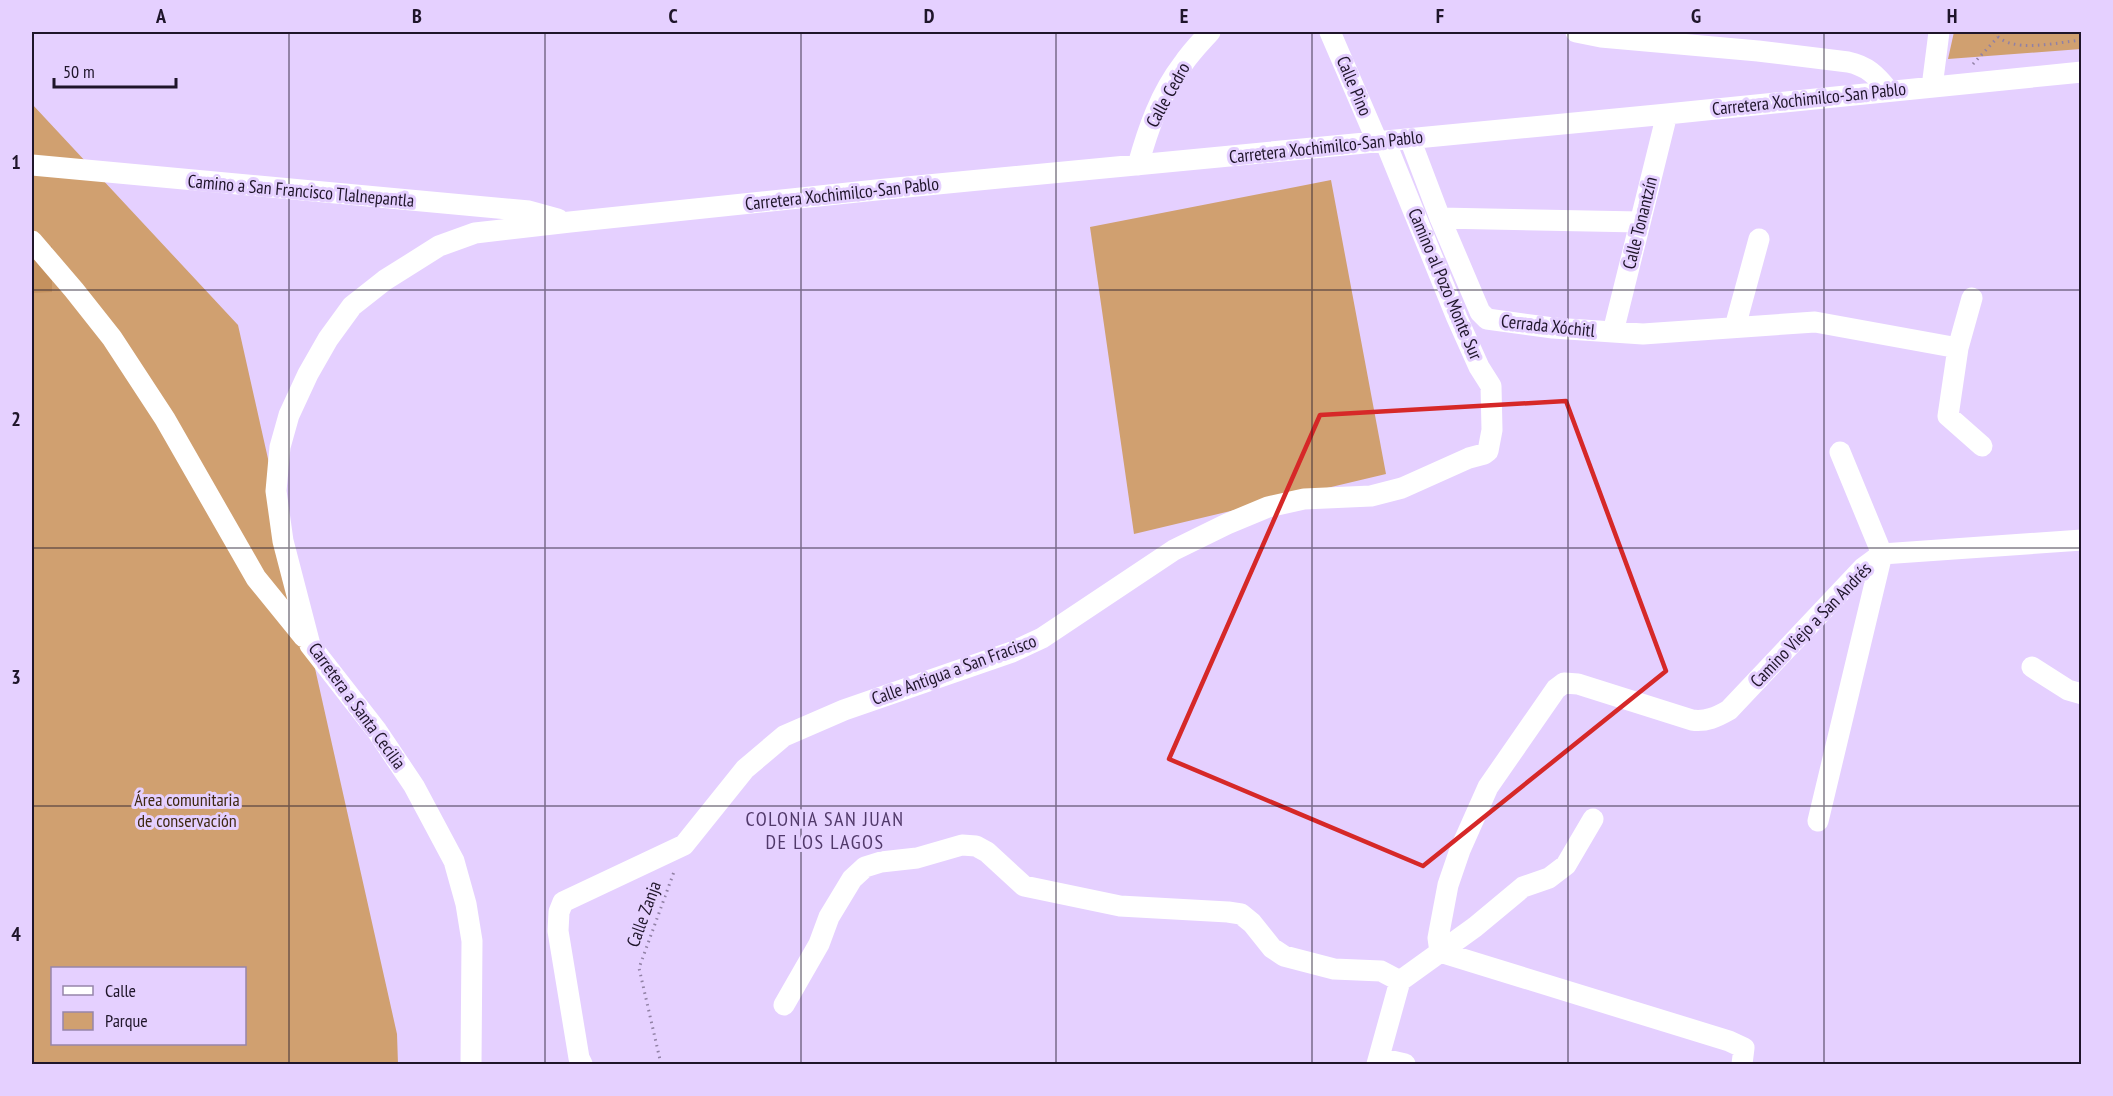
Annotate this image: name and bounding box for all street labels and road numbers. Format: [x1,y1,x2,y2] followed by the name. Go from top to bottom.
[1332,53,1377,119] street label: Calle Pino
[1140,58,1195,131] street label: Calle Cedro
[1711,77,1907,120] street label: Carretera Xochimilco-San Pablo
[1228,125,1424,168] street label: Carretera Xochimilco-San Pablo
[187,169,415,212] street label: Camino a San Francisco Tlalnepantla
[744,172,940,215] street label: Carretera Xochimilco-San Pablo
[1617,174,1662,272] street label: Calle Tonantzín
[1403,205,1488,363] street label: Camino al Pozo Monte Sur
[1500,309,1597,342] street label: Cerrada Xóchitl
[1745,557,1876,692] street label: Camino Viejo a San Andrés
[868,629,1040,710] street label: Calle Antigua a San Fracisco
[304,638,411,774] street label: Carretera a Santa Cecilia
[621,878,666,950] street label: Calle Zanja

